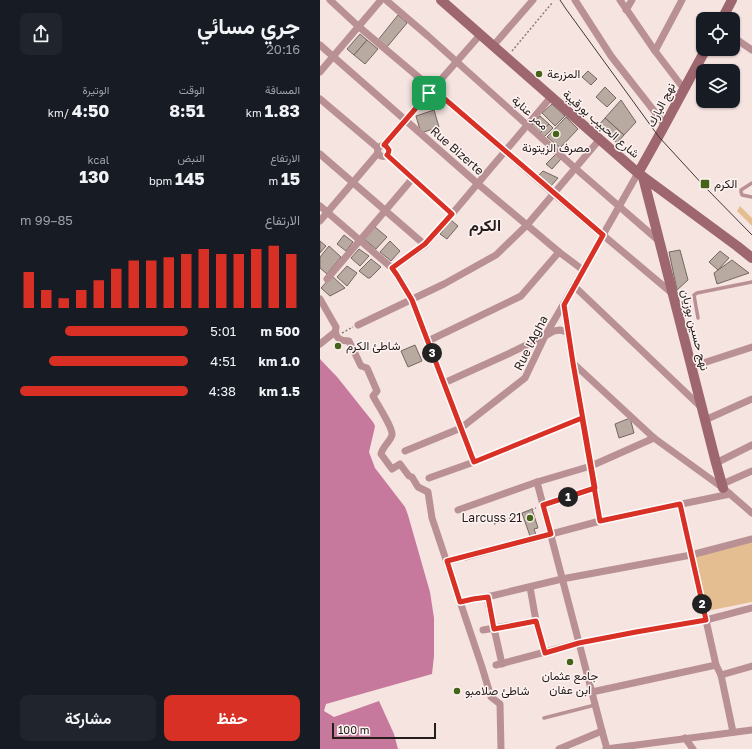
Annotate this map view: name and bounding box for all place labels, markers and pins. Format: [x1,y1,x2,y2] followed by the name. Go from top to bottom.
[547,66,580,82] place label: المزرعة
[534,69,544,79] marker: المزرعة
[412,76,446,110] pin
[551,129,561,139] marker: مصرف الزيتونة
[522,140,590,156] place label: مصرف الزيتونة
[714,176,737,192] place label: الكرم
[699,178,711,190] marker: الكرم
[346,338,400,354] place label: شاطئ الکرم
[333,341,343,351] marker: شاطئ الکرم
[422,343,442,363] pin: 3
[558,487,578,507] pin: 1
[461,510,522,525] place label: Larcuss 21
[525,513,535,523] marker: Larcuss 21
[692,594,712,614] pin: 2
[565,657,575,667] marker: جامع عثمان ابن عفان
[542,668,598,698] place label: جامع عثمان ابن عفان
[465,683,529,699] place label: شاطئ صلامبو
[452,686,462,696] marker: شاطئ صلامبو

